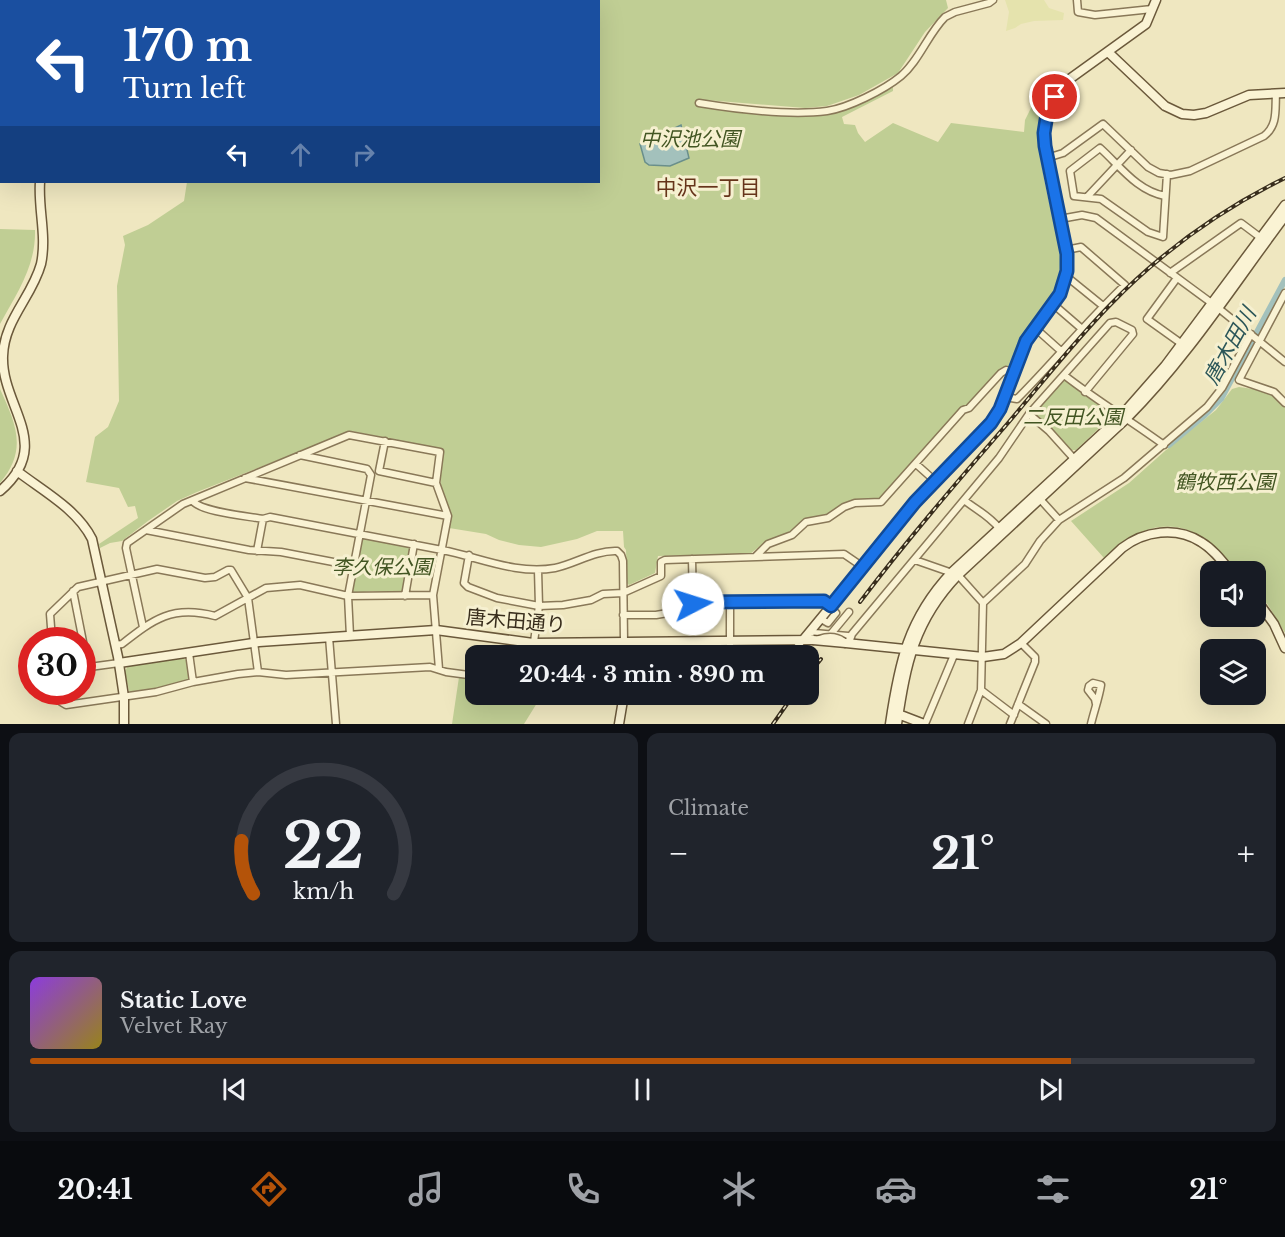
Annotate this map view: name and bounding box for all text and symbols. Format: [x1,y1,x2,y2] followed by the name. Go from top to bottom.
[123,20,252,72] text: 170 m
[24,24,102,102] icon: left
[1029,71,1080,122] pin
[123,72,246,105] text: Turn left
[1038,80,1071,113] icon: arrive
[640,127,743,151] park label: 中沢池公園
[221,138,254,171] icon: left
[284,138,317,171] icon: ahead
[347,138,380,171] icon: right
[656,175,761,201] district label: 中沢一丁目
[1198,301,1263,389] water label: 唐木田川
[1023,405,1126,429] park label: 二反田公園
[1175,470,1278,494] park label: 鶴牧西公園
[332,555,435,579] park label: 李久保公園
[1200,561,1266,705] map controls
[1200,561,1266,627] button: sound
[661,572,725,636] position arrow
[465,605,567,637] street label: 唐木田通り
[18,627,96,705] speed limit sign: 30
[1200,639,1266,705] button: layers
[519,661,765,688] text: 20:44 · 3 min · 890 m
[668,796,749,820] text: Climate
[283,807,364,885] text: 22
[931,825,995,881] text: 21°
[668,833,689,874] text: −
[1237,833,1255,874] text: +
[293,879,354,906] text: km/h
[120,987,247,1014] text: Static Love
[120,1014,228,1038] text: Velvet Ray
[218,1073,251,1106] icon: previous
[626,1073,659,1106] icon: pause
[1034,1073,1067,1106] icon: next
[248,1168,290,1210] icon: directions
[405,1168,447,1210] icon: music
[562,1168,604,1210] icon: phone
[718,1168,760,1210] icon: climate
[875,1168,917,1210] icon: car
[1032,1168,1074,1210] icon: filters
[57,1173,133,1206] text: 20:41
[1189,1173,1228,1206] text: 21°

